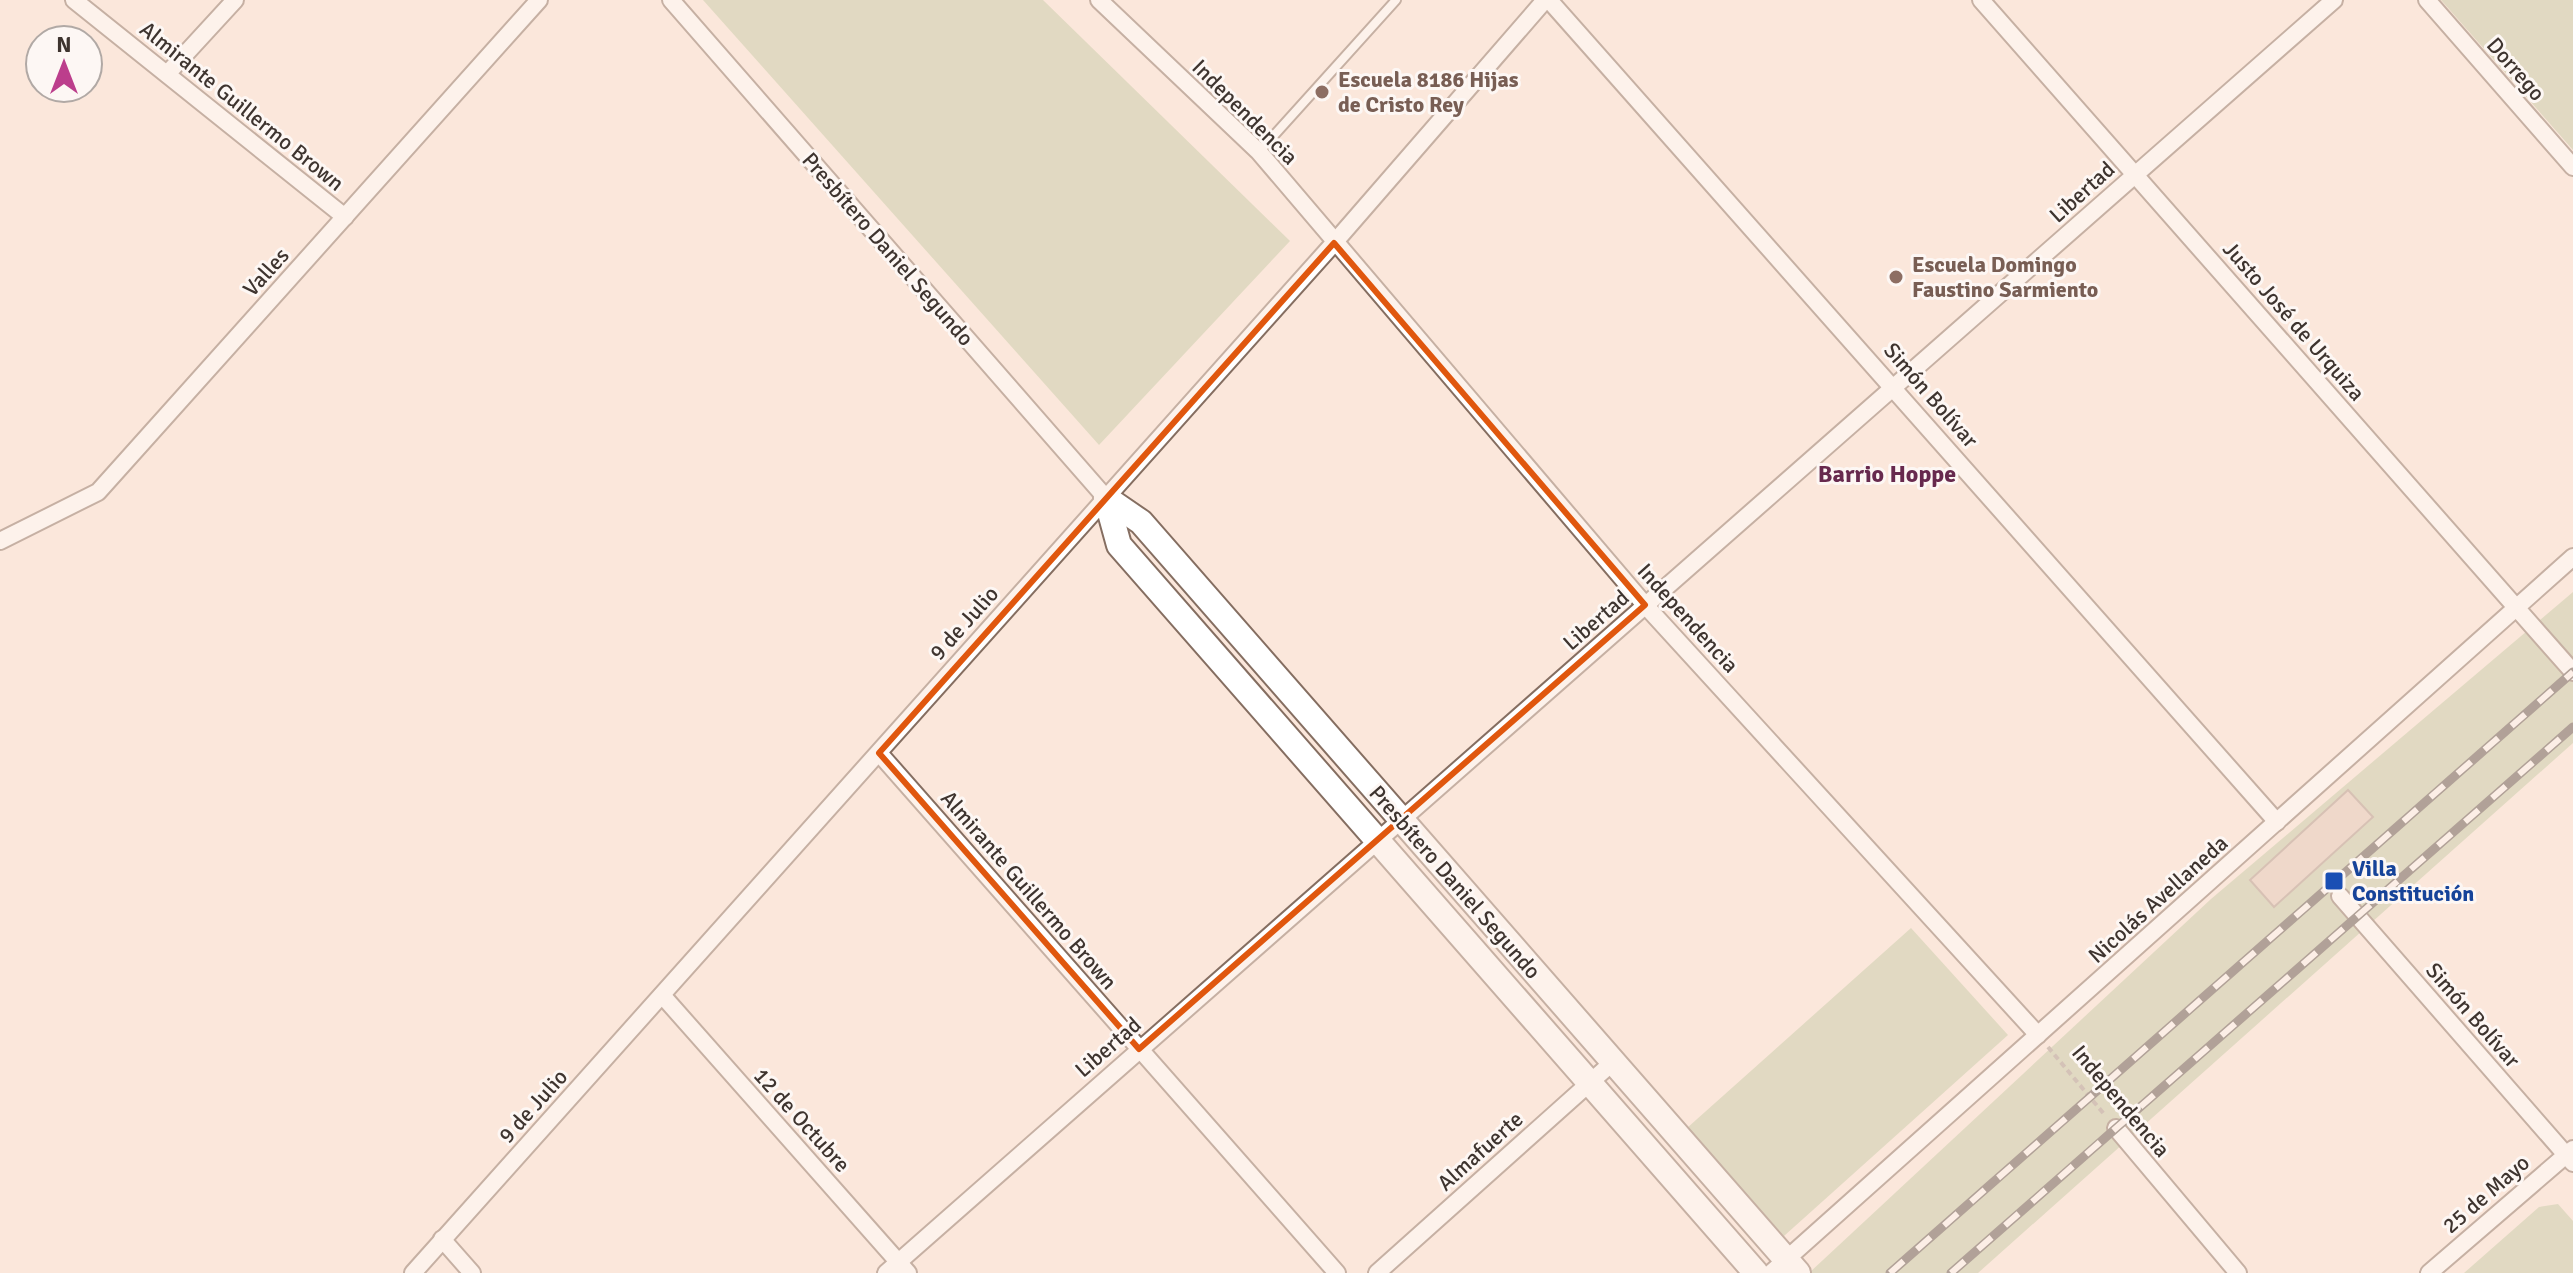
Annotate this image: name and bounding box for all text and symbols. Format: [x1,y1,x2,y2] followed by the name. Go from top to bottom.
[134,15,350,197] street label: Almirante Guillermo Brown
[24,24,104,104] north arrow
[56,31,72,58] text: N
[2481,32,2551,106] street label: Dorrego
[1187,54,1303,170] street label: Independencia
[1338,66,1519,118] place label: Escuela 8186 Hijas de Cristo Rey
[1313,83,1331,101] marker: Escuela 8186 Hijas de Cristo Rey
[797,147,979,351] street label: Presbítero Daniel Segundo
[2044,156,2120,228] street label: Libertad
[2217,236,2371,406] street label: Justo José de Urquiza
[237,242,295,302] street label: Valles
[1912,251,2098,303] place label: Escuela Domingo Faustino Sarmiento
[1887,268,1905,286] marker: Escuela Domingo Faustino Sarmiento
[1878,337,1984,453] street label: Simón Bolívar
[1818,459,1956,489] district label: Barrio Hoppe
[1632,558,1744,678] street label: Independencia
[924,581,1004,665] street label: 9 de Julio
[1557,584,1635,656] street label: Libertad
[1364,780,1546,984] street label: Presbítero Daniel Segundo
[935,785,1123,995] street label: Almirante Guillermo Brown
[2083,829,2233,969] street label: Nicolás Avellaneda
[2352,855,2474,907] place label: Villa Constitución
[2323,870,2345,892] marker: Villa Constitución
[2420,957,2526,1073] street label: Simón Bolívar
[1069,1011,1147,1083] street label: Libertad
[2066,1039,2176,1163] street label: Independencia
[748,1062,856,1178] street label: 12 de Octubre
[493,1064,573,1148] street label: 9 de Julio
[1432,1106,1528,1196] street label: Almafuerte
[2437,1149,2535,1239] street label: 25 de Mayo

